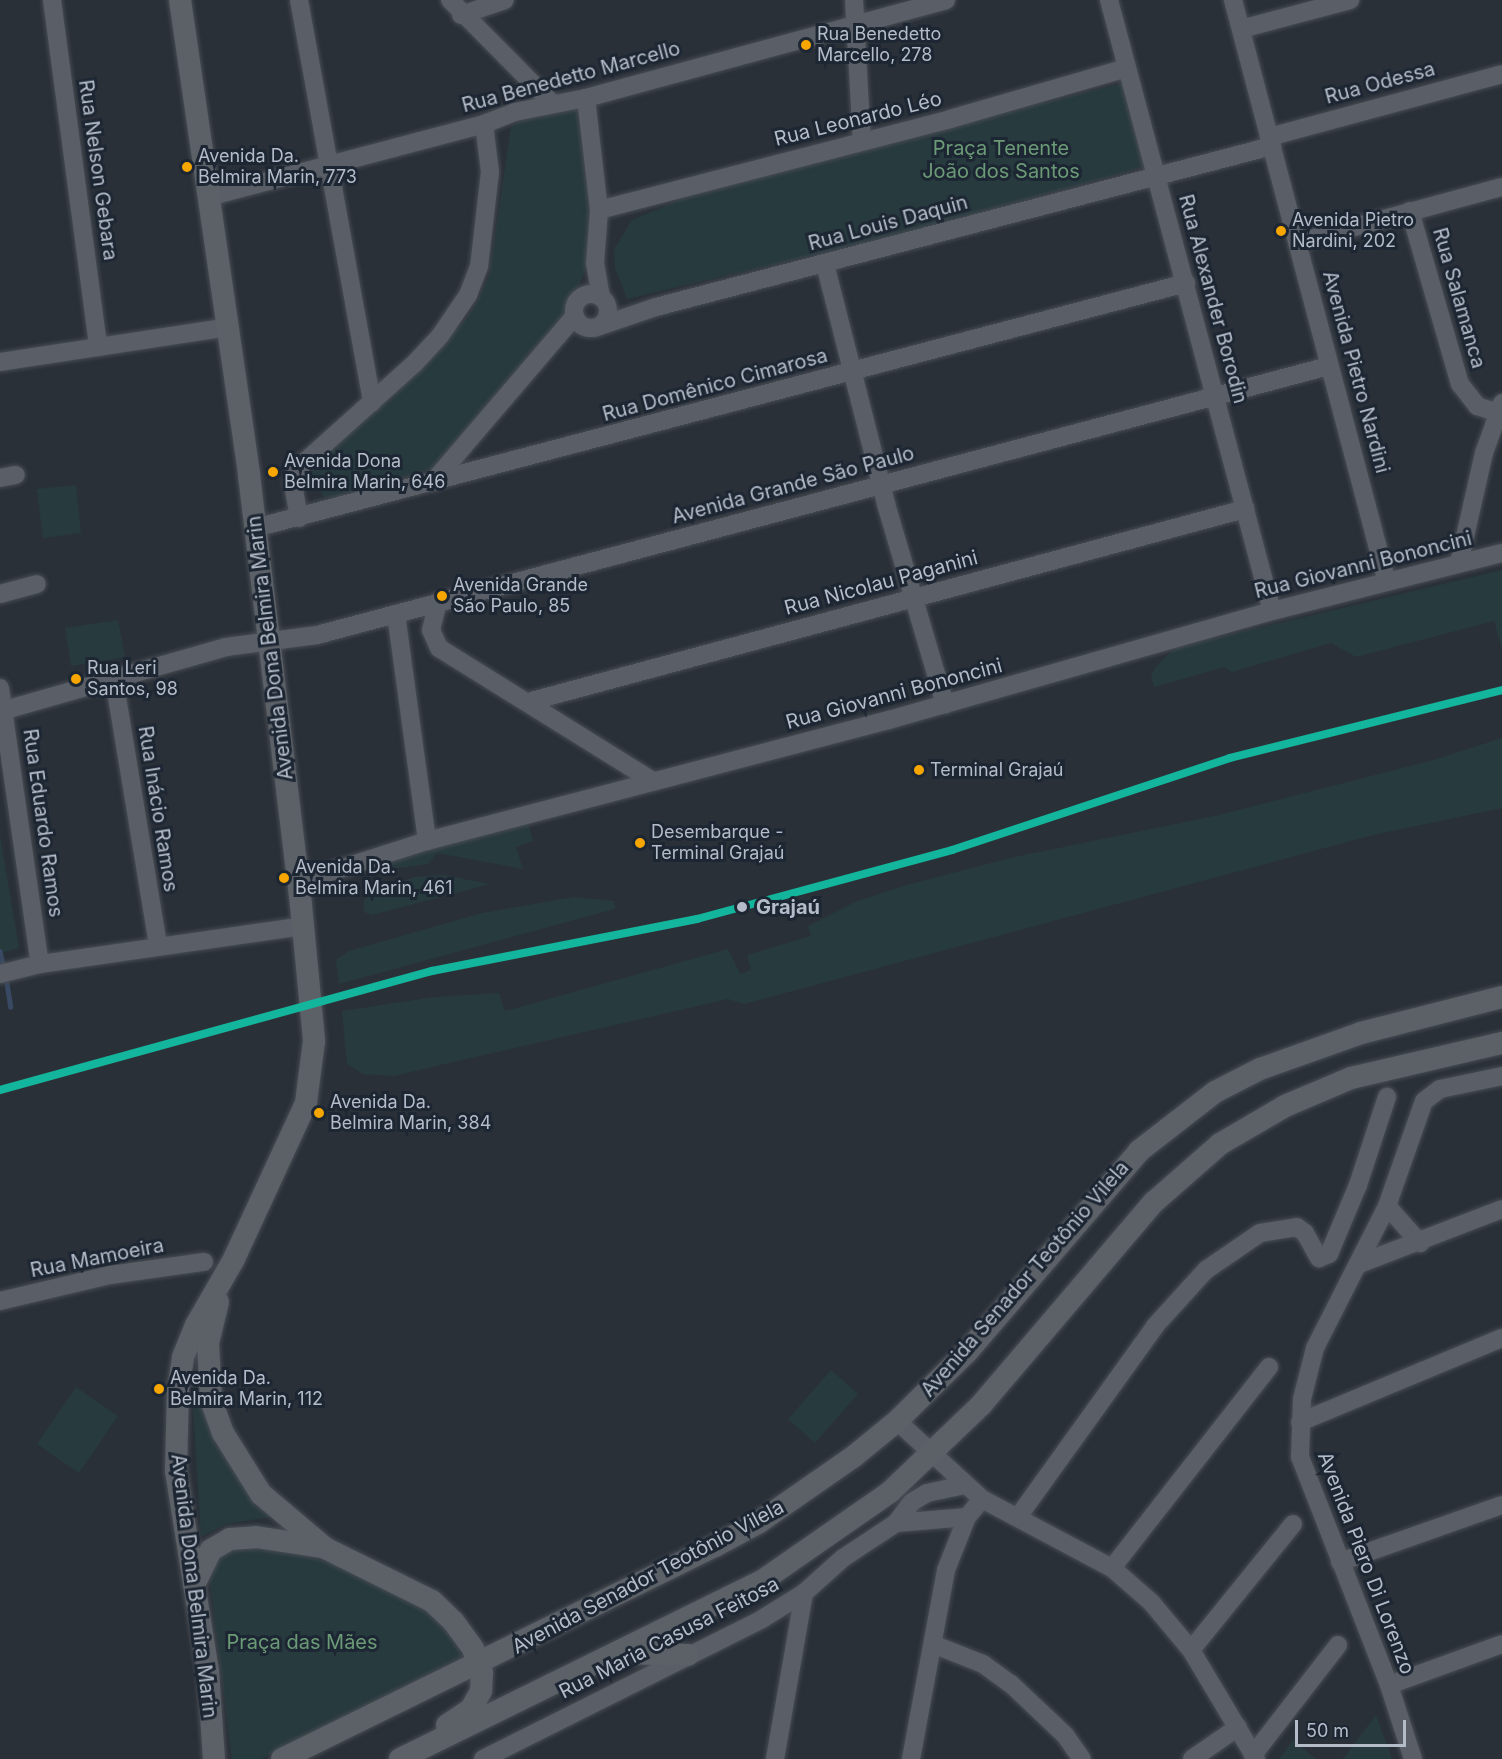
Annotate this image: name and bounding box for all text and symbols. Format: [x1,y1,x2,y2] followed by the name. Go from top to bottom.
[817,24,941,66] place label: Rua Benedetto Marcello, 278
[459,36,683,118] street label: Rua Benedetto Marcello
[800,39,812,51] marker: Rua Benedetto Marcello, 278
[1322,57,1438,109] street label: Rua Odessa
[73,78,123,262] street label: Rua Nelson Gebara
[772,87,944,151] street label: Rua Leonardo Léo
[922,136,1080,183] park label: Praça Tenente João dos Santos
[198,146,357,188] place label: Avenida Da. Belmira Marin, 773
[181,161,193,173] marker: Avenida Da. Belmira Marin, 773
[806,190,970,256] street label: Rua Louis Daquin
[1174,192,1252,406] street label: Rua Alexander Borodin
[1292,210,1414,252] place label: Avenida Pietro Nardini, 202
[1275,225,1287,237] marker: Avenida Pietro Nardini, 202
[1427,225,1491,371] street label: Rua Salamanca
[1317,268,1395,476] street label: Avenida Pietro Nardini
[600,343,830,427] street label: Rua Domênico Cimarosa
[669,441,917,529] street label: Avenida Grande São Paulo
[284,451,445,494] place label: Avenida Dona Belmira Marin, 646
[267,466,279,478] marker: Avenida Dona Belmira Marin, 646
[242,515,298,781] street label: Avenida Dona Belmira Marin
[1252,526,1474,604] street label: Rua Giovanni Bononcini
[782,546,980,620] street label: Rua Nicolau Paganini
[453,575,588,618] place label: Avenida Grande São Paulo, 85
[436,590,448,602] marker: Avenida Grande São Paulo, 85
[783,654,1005,734] street label: Rua Giovanni Bononcini
[87,658,178,700] place label: Rua Leri Santos, 98
[70,673,82,685] marker: Rua Leri Santos, 98
[133,724,183,894] street label: Rua Inácio Ramos
[18,727,68,919] street label: Rua Eduardo Ramos
[930,759,1063,781] place label: Terminal Grajaú
[913,764,925,776] marker: Terminal Grajaú
[651,822,784,864] place label: Desembarque - Terminal Grajaú
[634,837,646,849] marker: Desembarque - Terminal Grajaú
[295,857,452,900] place label: Avenida Da. Belmira Marin, 461
[278,872,290,884] marker: Avenida Da. Belmira Marin, 461
[756,895,820,919] place label: Grajaú
[733,898,751,916] marker: Grajaú
[330,1092,491,1134] place label: Avenida Da. Belmira Marin, 384
[313,1107,325,1119] marker: Avenida Da. Belmira Marin, 384
[916,1156,1134,1402] street label: Avenida Senador Teotônio Vilela
[28,1233,166,1283] street label: Rua Mamoeira
[170,1368,323,1410] place label: Avenida Da. Belmira Marin, 112
[153,1383,165,1395] marker: Avenida Da. Belmira Marin, 112
[1312,1448,1420,1678] street label: Avenida Piero Di Lorenzo
[166,1453,222,1719] street label: Avenida Dona Belmira Marin
[508,1495,788,1659] street label: Avenida Senador Teotônio Vilela
[555,1572,783,1704] street label: Rua Maria Casusa Feitosa
[226,1630,378,1654] park label: Praça das Mães
[1298,1708,1409,1746] scale bar
[1306,1720,1349,1741] text: 50 m

